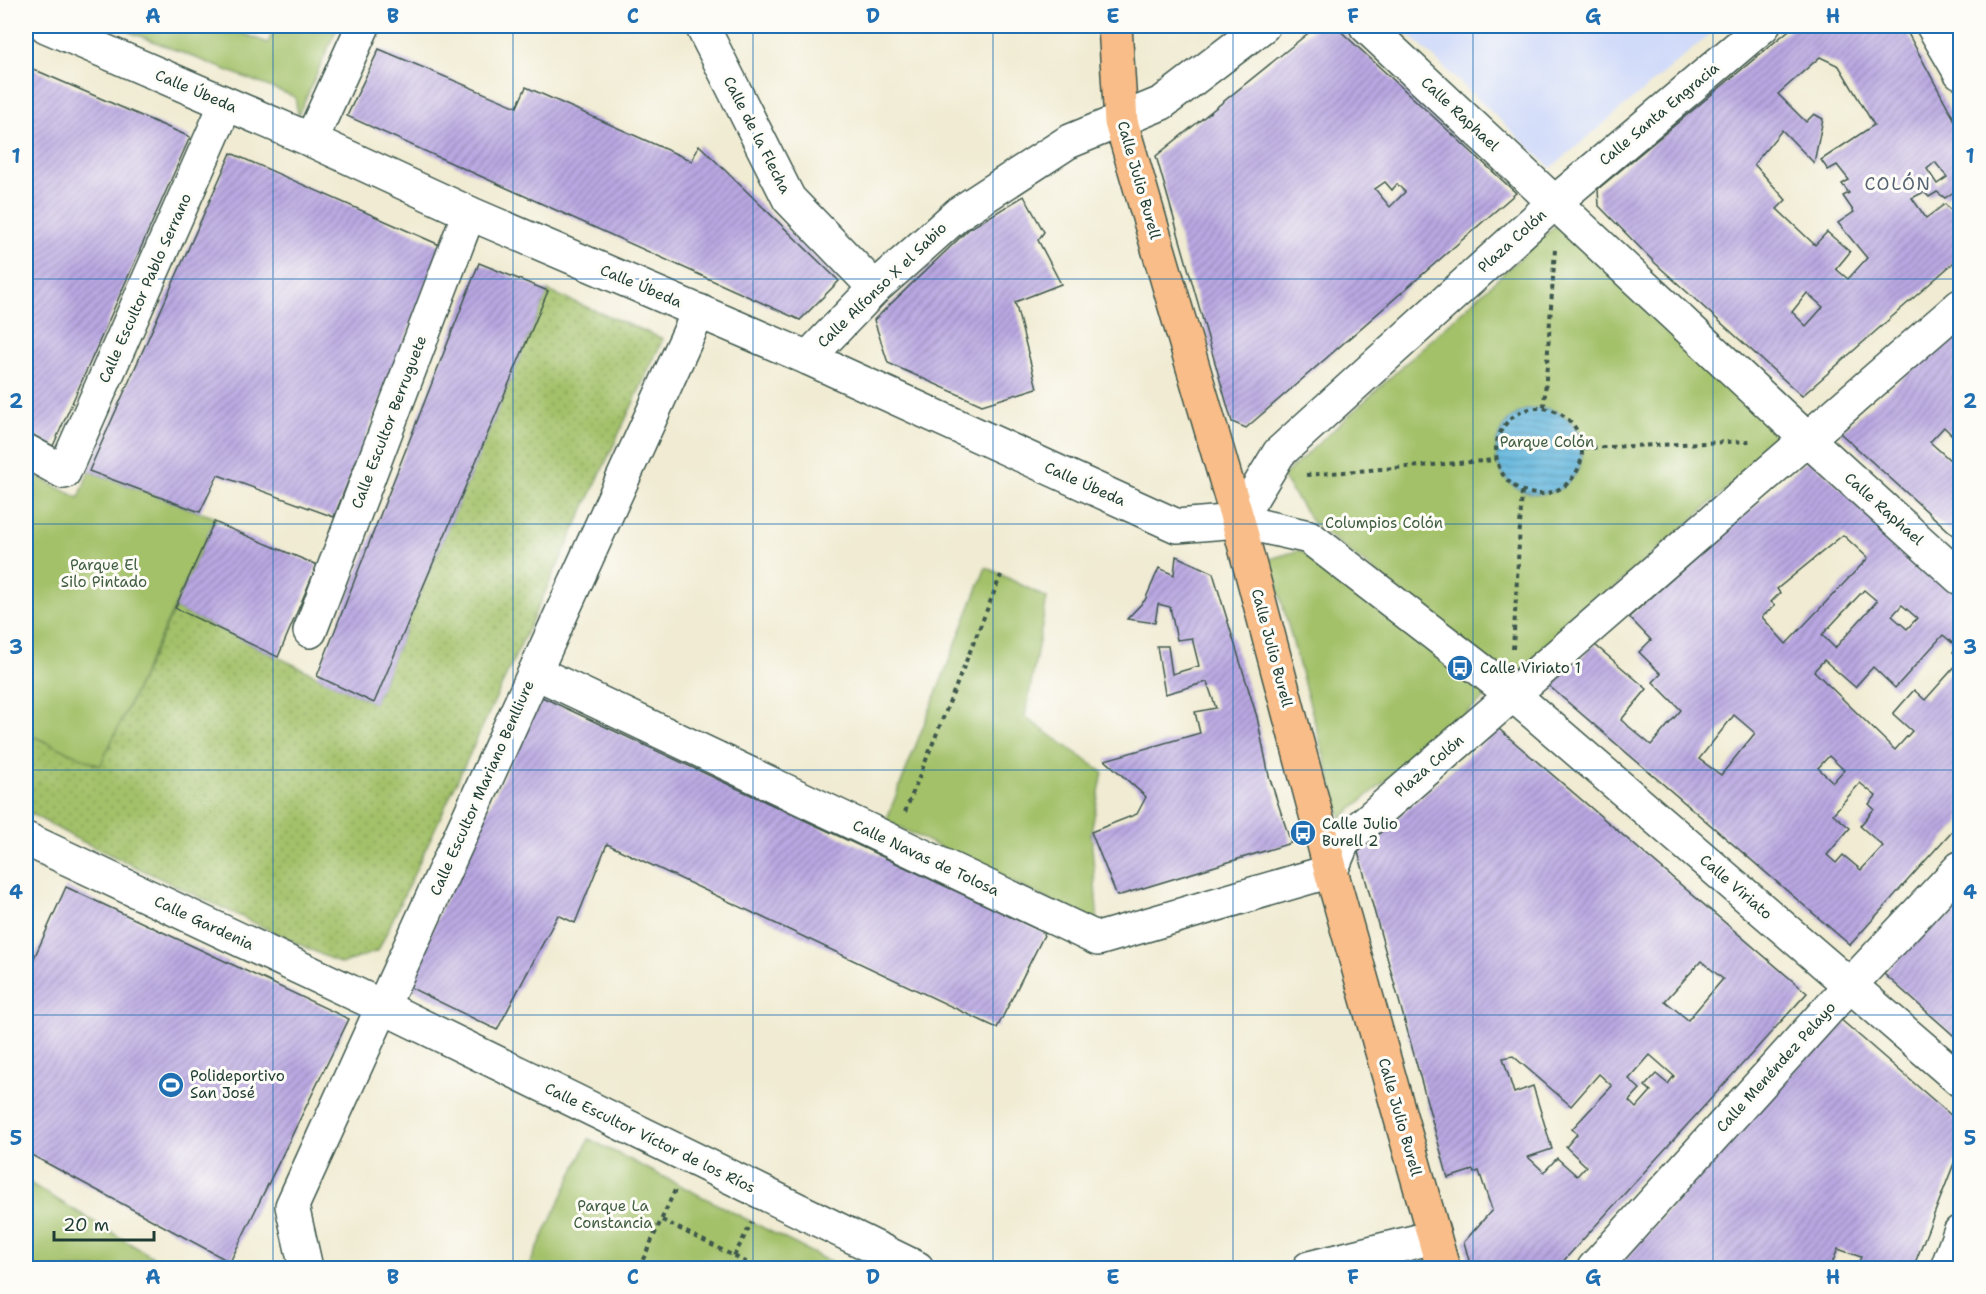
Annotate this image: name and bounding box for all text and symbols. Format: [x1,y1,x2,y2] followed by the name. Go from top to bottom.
[145,3,161,29] text: A
[387,3,399,29] text: B
[627,3,639,29] text: C
[866,3,880,29] text: D
[1106,3,1120,29] text: E
[1347,3,1359,29] text: F
[1585,3,1601,29] text: G
[1826,3,1840,29] text: H
[1595,57,1724,170] street label: Calle Santa Engracia
[152,64,241,117] street label: Calle Úbeda
[719,73,796,198] street label: Calle de la Flecha
[1417,73,1504,156] street label: Calle Raphael
[1113,119,1166,242] street label: Calle Julio Burell
[11,143,21,169] text: 1
[1965,143,1975,169] text: 1
[1864,172,1932,196] district label: COLÓN
[94,190,196,386] street label: Calle Escultor Pablo Serrano
[1473,205,1551,277] street label: Plaza Colón
[813,218,951,352] street label: Calle Alfonso X el Sabio
[597,259,686,312] street label: Calle Úbeda
[347,333,431,511] street label: Calle Escultor Berruguete
[9,388,23,414] text: 2
[1963,388,1977,414] text: 2
[1500,432,1594,452] park label: Parque Colón
[1041,456,1130,511] street label: Calle Úbeda
[1840,468,1928,550] street label: Calle Raphael
[1325,513,1443,533] park label: Columpios Colón
[61,555,147,592] park label: Parque El Silo Pintado
[1247,586,1298,710] street label: Calle Julio Burell
[9,634,23,660] text: 3
[1963,634,1977,660] text: 3
[1445,653,1475,683] bus stop icon: Calle Viriato 1
[1480,658,1581,678] place label: Calle Viriato 1
[425,677,539,899] street label: Calle Escultor Mariano Benlliure
[1390,730,1468,802] street label: Plaza Colón
[1322,814,1398,851] place label: Calle Julio Burell 2
[849,815,1003,901] street label: Calle Navas de Tolosa
[1288,818,1318,848] bus stop icon: Calle Julio Burell 2
[1696,850,1776,924] street label: Calle Viriato
[9,879,23,905] text: 4
[1963,879,1977,905] text: 4
[151,891,258,955] street label: Calle Gardenia
[1712,997,1840,1137] street label: Calle Menéndez Pelayo
[1374,1056,1427,1179] street label: Calle Julio Burell
[190,1066,285,1103] place label: Polideportivo San José
[156,1070,186,1100] sports icon: Polideportivo San José
[541,1078,759,1198] street label: Calle Escultor Víctor de los Ríos
[10,1125,22,1151] text: 5
[1964,1125,1976,1151] text: 5
[573,1196,653,1233] park label: Parque La Constancia
[54,1204,154,1242] scale bar
[63,1213,109,1237] text: 20 m
[145,1264,161,1290] text: A
[387,1264,399,1290] text: B
[627,1264,639,1290] text: C
[866,1264,880,1290] text: D
[1106,1264,1120,1290] text: E
[1347,1264,1359,1290] text: F
[1585,1264,1601,1290] text: G
[1826,1264,1840,1290] text: H

